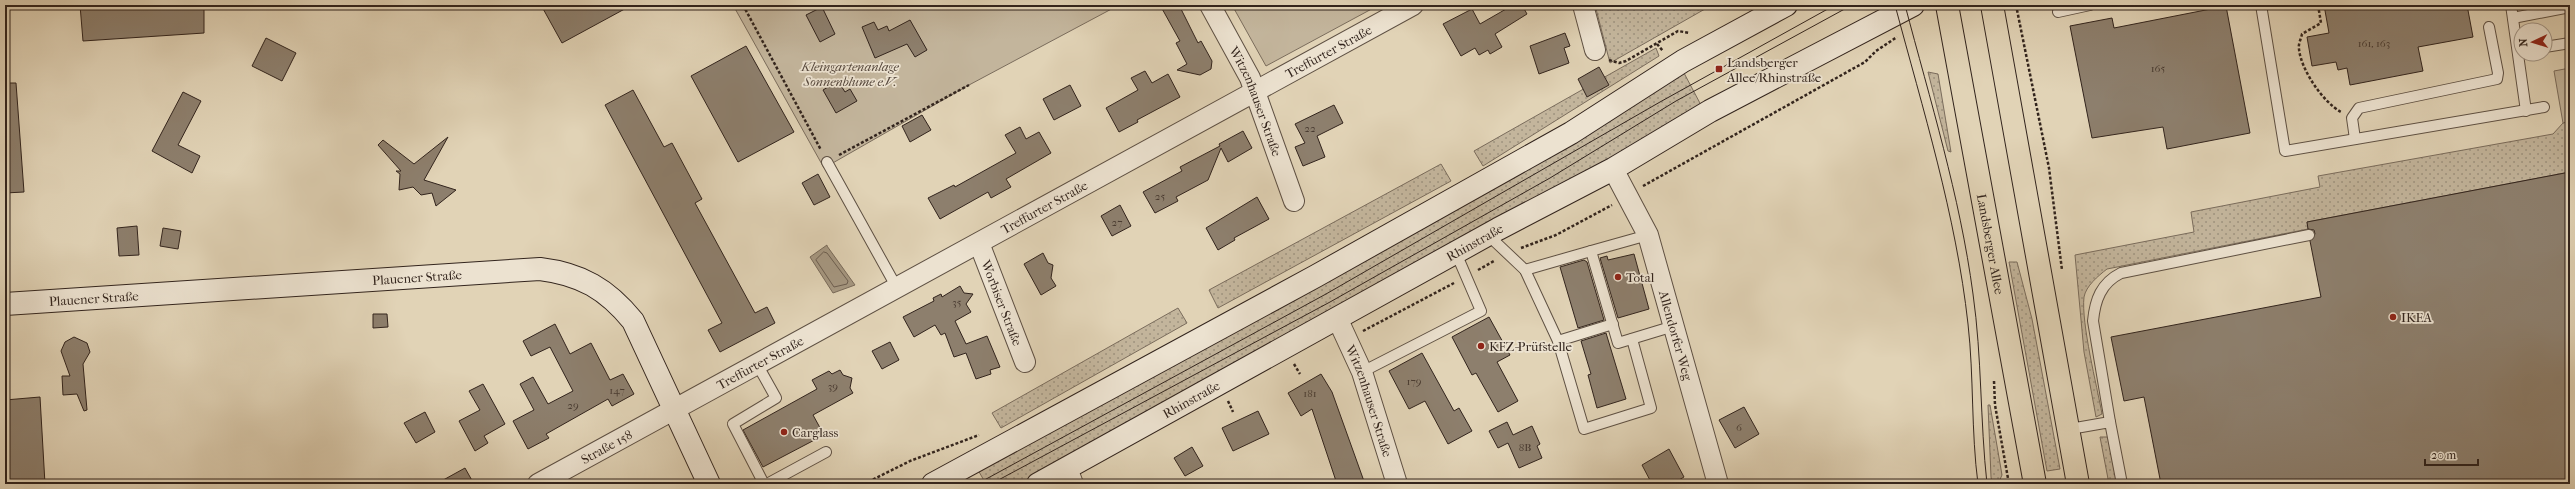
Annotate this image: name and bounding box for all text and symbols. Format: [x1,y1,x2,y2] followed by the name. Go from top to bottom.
[1283,22,1375,81] street label: Treffurter Straße
[2513,22,2553,62] north arrow
[2358,37,2390,50] house number: 161, 163
[2517,37,2530,47] text: N
[1226,43,1285,159] street label: Witzenhauser Straße
[1726,55,1822,85] place label: Landsberger Allee/Rhinstraße
[800,59,899,89] park label: Kleingartenanlage Sonnenblume e.V.
[2151,62,2166,75] house number: 165
[1714,64,1724,74] marker: Landsberger Allee/Rhinstraße
[1304,122,1316,135] house number: 22
[999,177,1091,237] street label: Treffurter Straße
[1155,190,1165,203] house number: 25
[1974,192,2007,296] street label: Landsberger Allee
[1112,216,1122,229] house number: 27
[1444,220,1506,264] street label: Rhinstraße
[978,257,1025,348] street label: Worbiser Straße
[372,267,463,288] street label: Plauener Straße
[1626,270,1655,285] place label: Total
[1613,272,1623,282] marker: Total
[48,288,140,309] street label: Plauener Straße
[1656,288,1696,383] street label: Allendorfer Weg
[952,296,962,309] house number: 35
[2401,310,2432,325] place label: IKEA
[2388,312,2398,322] marker: IKEA
[714,333,807,393] street label: Treffurter Straße
[1489,339,1573,354] place label: KFZ-Prüfstelle
[1476,341,1486,351] marker: KFZ-Prüfstelle
[1342,342,1395,459] street label: Witzenhauser Straße
[1406,375,1422,388] house number: 179
[1160,378,1223,421] street label: Rhinstraße
[828,380,838,393] house number: 39
[609,384,625,397] house number: 147
[1303,387,1317,400] house number: 181
[567,399,579,412] house number: 29
[1736,421,1742,434] house number: 6
[792,425,839,440] place label: Carglass
[578,427,635,467] street label: Straße 158
[779,427,789,437] marker: Carglass
[1519,441,1531,454] house number: 8B
[2425,441,2478,467] scale bar
[2431,448,2456,462] text: 20 m

